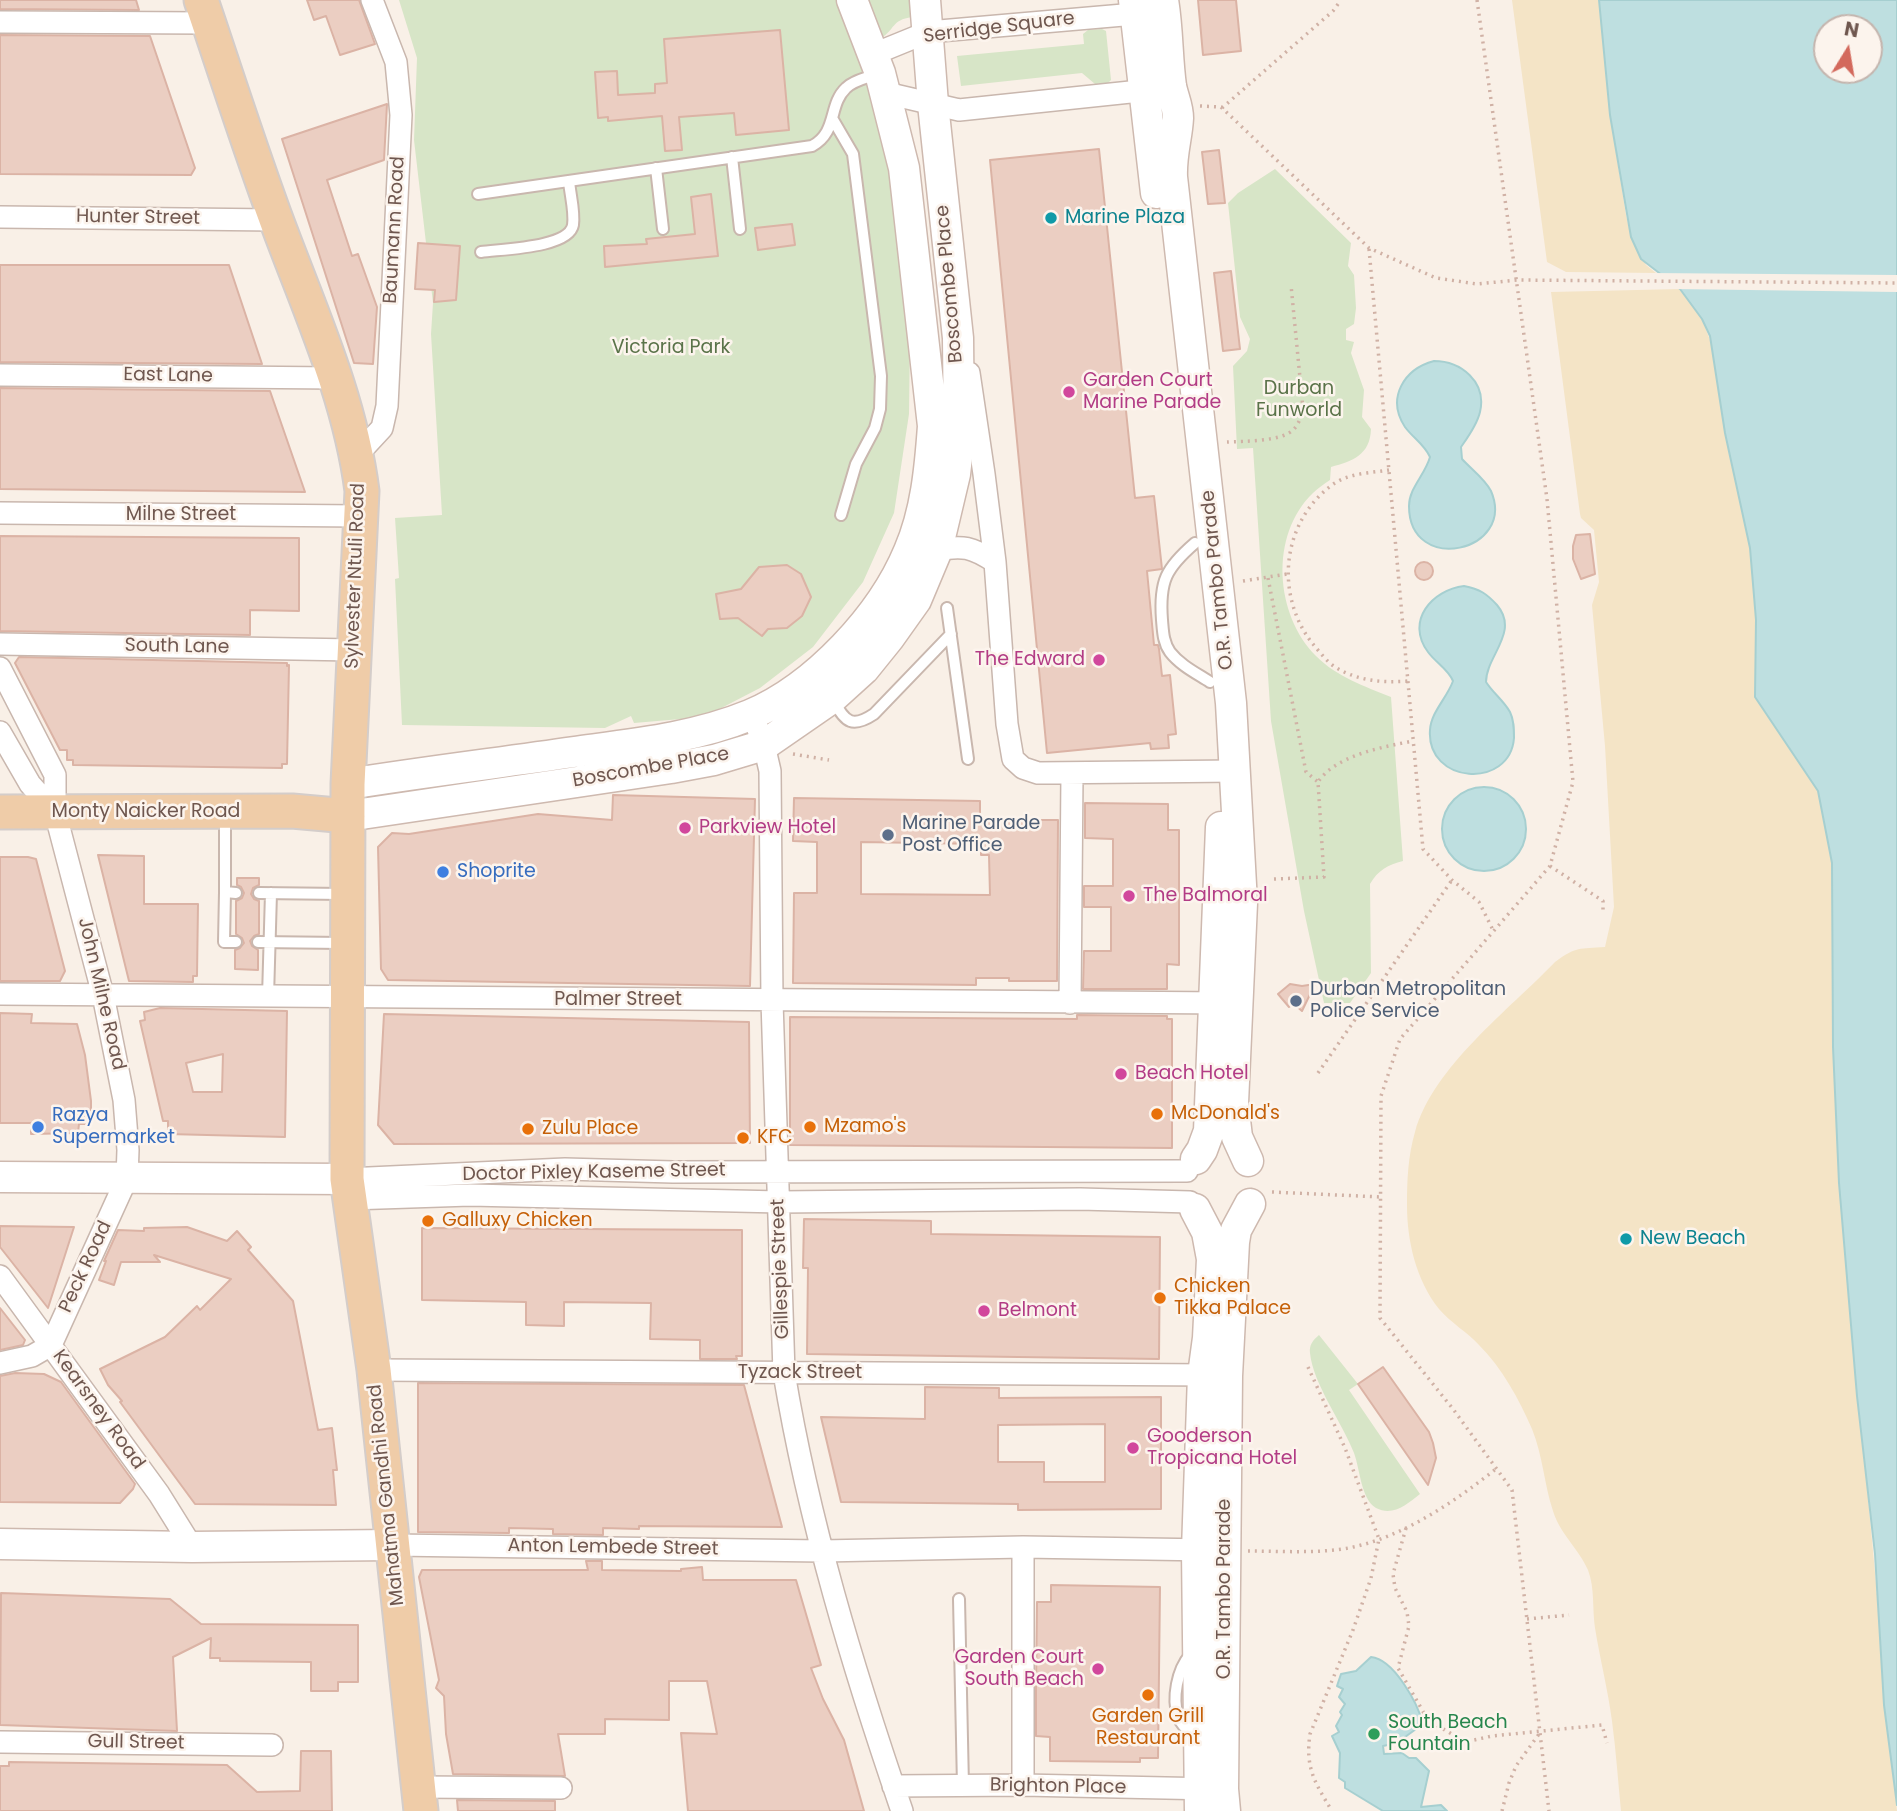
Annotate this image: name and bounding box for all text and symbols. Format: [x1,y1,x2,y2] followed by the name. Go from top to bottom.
[922,7,1076,49] street label: Serridge Square
[1813,14,1883,84] north arrow
[1842,15,1861,44] text: N
[380,156,410,304] street label: Baumann Road
[932,204,968,364] street label: Boscombe Place
[76,206,200,230] street label: Hunter Street
[1065,207,1185,229] place label: Marine Plaza
[1043,210,1059,226] marker: Marine Plaza
[612,337,730,359] park label: Victoria Park
[123,364,213,388] street label: East Lane
[1083,370,1221,414] place label: Garden Court Marine Parade
[1256,378,1342,422] park label: Durban Funworld
[1061,384,1077,400] marker: Garden Court Marine Parade
[341,483,371,669] street label: Sylvester Ntuli Road
[1197,489,1239,671] street label: O.R. Tambo Parade
[126,504,236,526] street label: Milne Street
[125,635,229,659] street label: South Lane
[975,649,1085,671] place label: The Edward
[1091,652,1107,668] marker: The Edward
[571,743,731,793] street label: Boscombe Place
[52,801,240,823] street label: Monty Naicker Road
[902,813,1040,857] place label: Marine Parade Post Office
[699,817,836,839] place label: Parkview Hotel
[677,820,693,836] marker: Parkview Hotel
[880,827,896,843] marker: Marine Parade Post Office
[457,861,536,883] place label: Shoprite
[435,864,451,880] marker: Shoprite
[1143,885,1268,907] place label: The Balmoral
[1121,888,1137,904] marker: The Balmoral
[72,916,130,1072] street label: John Milne Road
[1310,979,1506,1023] place label: Durban Metropolitan Police Service
[554,989,682,1011] street label: Palmer Street
[1288,993,1304,1009] marker: Durban Metropolitan Police Service
[1135,1063,1249,1085] place label: Beach Hotel
[1113,1066,1129,1082] marker: Beach Hotel
[1171,1103,1280,1125] place label: McDonald's
[52,1105,175,1149] place label: Razya Supermarket
[1149,1106,1165,1122] marker: McDonald's
[824,1116,907,1138] place label: Mzamo's
[542,1118,638,1140] place label: Zulu Place
[30,1119,46,1135] marker: Razya Supermarket
[802,1119,818,1135] marker: Mzamo's
[520,1121,536,1137] marker: Zulu Place
[757,1127,793,1149] place label: KFC
[735,1130,751,1146] marker: KFC
[462,1159,726,1187] street label: Doctor Pixley Kaseme Street
[767,1198,795,1340] street label: Gillespie Street
[442,1210,593,1232] place label: Galluxy Chicken
[420,1213,436,1229] marker: Galluxy Chicken
[55,1218,117,1316] street label: Peck Road
[1640,1228,1746,1250] place label: New Beach
[1618,1231,1634,1247] marker: New Beach
[1174,1276,1291,1320] place label: Chicken Tikka Palace
[1152,1290,1168,1306] marker: Chicken Tikka Palace
[998,1300,1077,1322] place label: Belmont
[976,1303,992,1319] marker: Belmont
[47,1346,149,1474] street label: Kearsney Road
[738,1362,862,1384] street label: Tyzack Street
[364,1383,410,1607] street label: Mahatma Gandhi Road
[1147,1426,1297,1470] place label: Gooderson Tropicana Hotel
[1125,1440,1141,1456] marker: Gooderson Tropicana Hotel
[1214,1499,1236,1679] street label: O.R. Tambo Parade
[507,1535,719,1561] street label: Anton Lembede Street
[954,1647,1084,1691] place label: Garden Court South Beach
[1090,1661,1106,1677] marker: Garden Court South Beach
[1140,1687,1156,1703] marker: Garden Grill Restaurant
[1092,1706,1204,1750] place label: Garden Grill Restaurant
[1388,1712,1508,1756] place label: South Beach Fountain
[1366,1726,1382,1742] marker: South Beach Fountain
[87,1731,185,1755] street label: Gull Street
[990,1774,1126,1800] street label: Brighton Place

